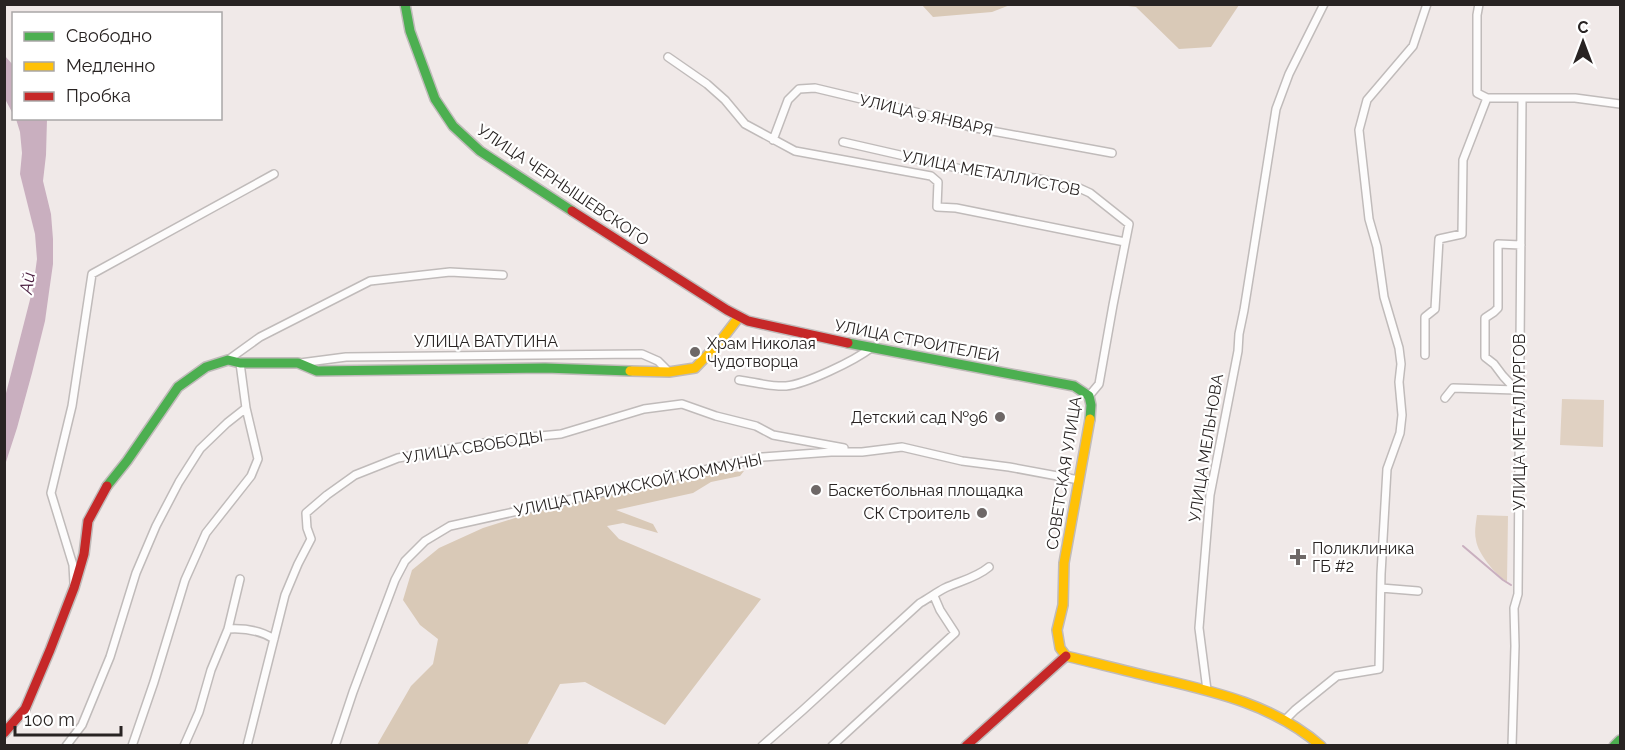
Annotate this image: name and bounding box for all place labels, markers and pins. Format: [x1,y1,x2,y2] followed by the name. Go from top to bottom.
[707,334,816,371] place label: Храм Николая Чудотворца
[688,345,702,359] marker: Храм Николая Чудотворца
[851,408,988,427] place label: Детский сад №96
[993,410,1007,424] marker: Детский сад №96
[828,481,1023,500] place label: Баскетбольная площадка
[809,483,823,497] marker: Баскетбольная площадка
[864,504,970,523] place label: СК Строитель
[975,506,989,520] marker: СК Строитель
[1312,539,1414,576] place label: Поликлиника ГБ #2
[1289,548,1307,566] marker: Поликлиника ГБ #2

